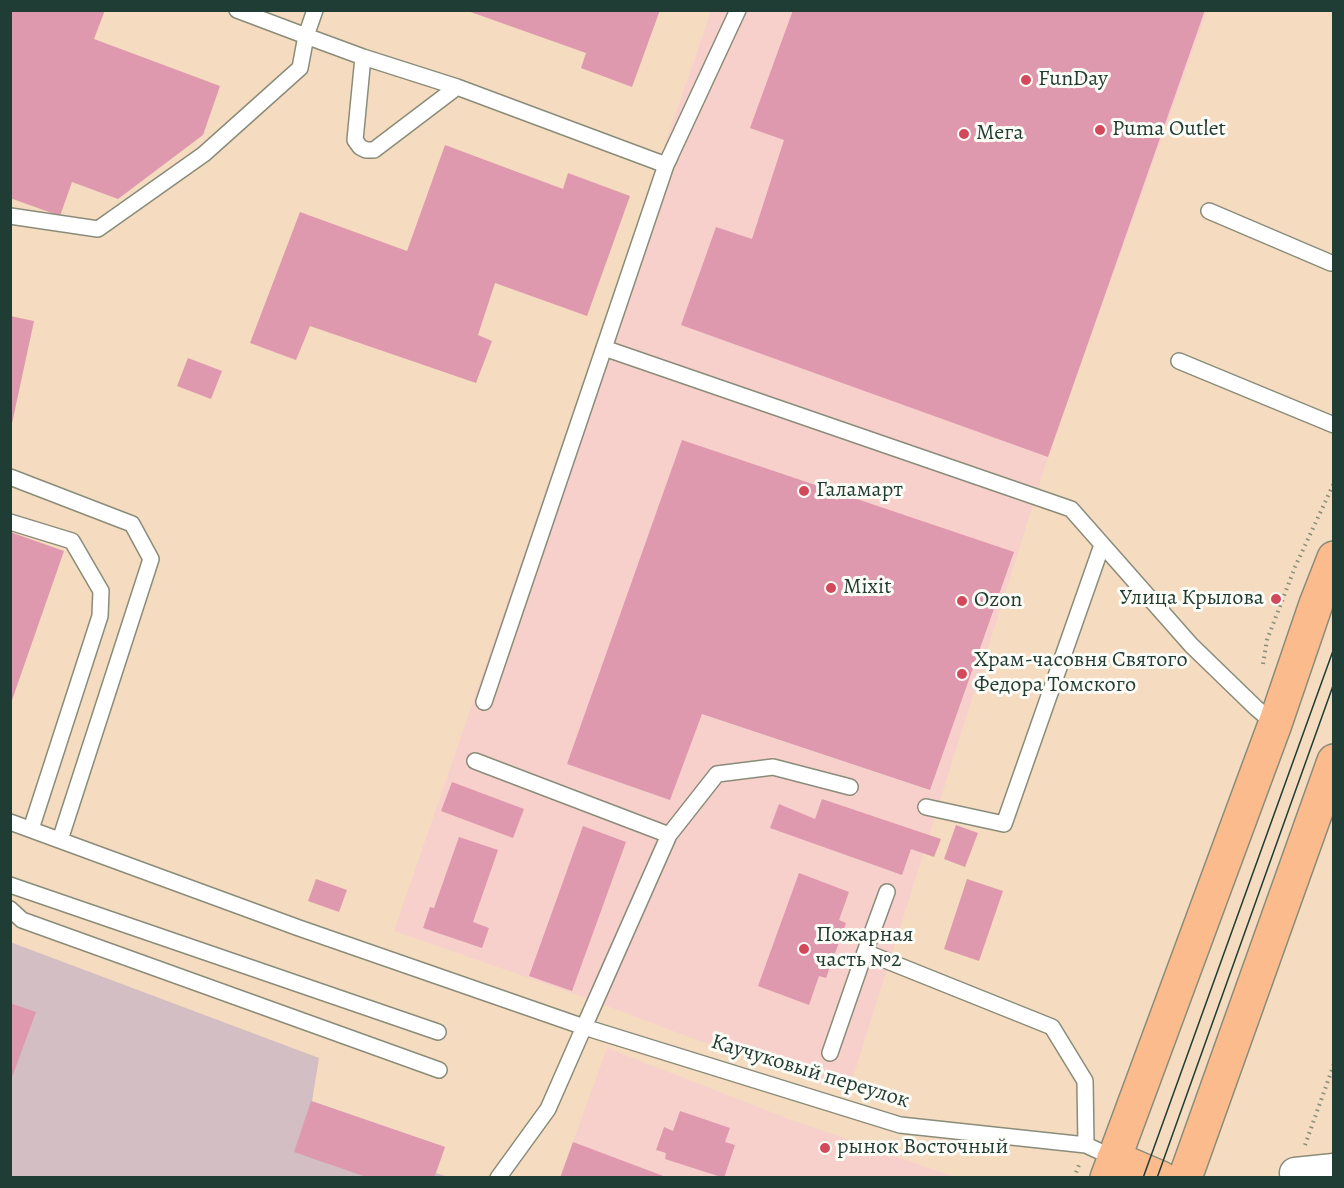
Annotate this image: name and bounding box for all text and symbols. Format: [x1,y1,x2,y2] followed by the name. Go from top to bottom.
[1038,67,1108,93] place label: FunDay
[1019,73,1033,87] marker: FunDay
[1112,117,1226,143] place label: Puma Outlet
[976,121,1024,147] place label: Мега
[1093,123,1107,137] marker: Puma Outlet
[957,127,971,141] marker: Мега
[816,478,903,504] place label: Галамарт
[797,484,811,498] marker: Галамарт
[843,575,892,601] place label: Mixit
[824,581,838,595] marker: Mixit
[1120,586,1264,612] place label: Улица Крылова
[974,588,1022,614] place label: Ozon
[1269,592,1283,606] marker: Улица Крылова
[955,594,969,608] marker: Ozon
[974,648,1188,700] place label: Храм-часовня Святого Федора Томского
[955,667,969,681] marker: Храм-часовня Святого Федора Томского
[816,923,913,974] place label: Пожарная часть №2
[797,942,811,956] marker: Пожарная часть №2
[708,1029,912,1115] street label: Каучуковый переулок
[837,1135,1008,1161] place label: рынок Восточный
[818,1141,832,1155] marker: рынок Восточный

